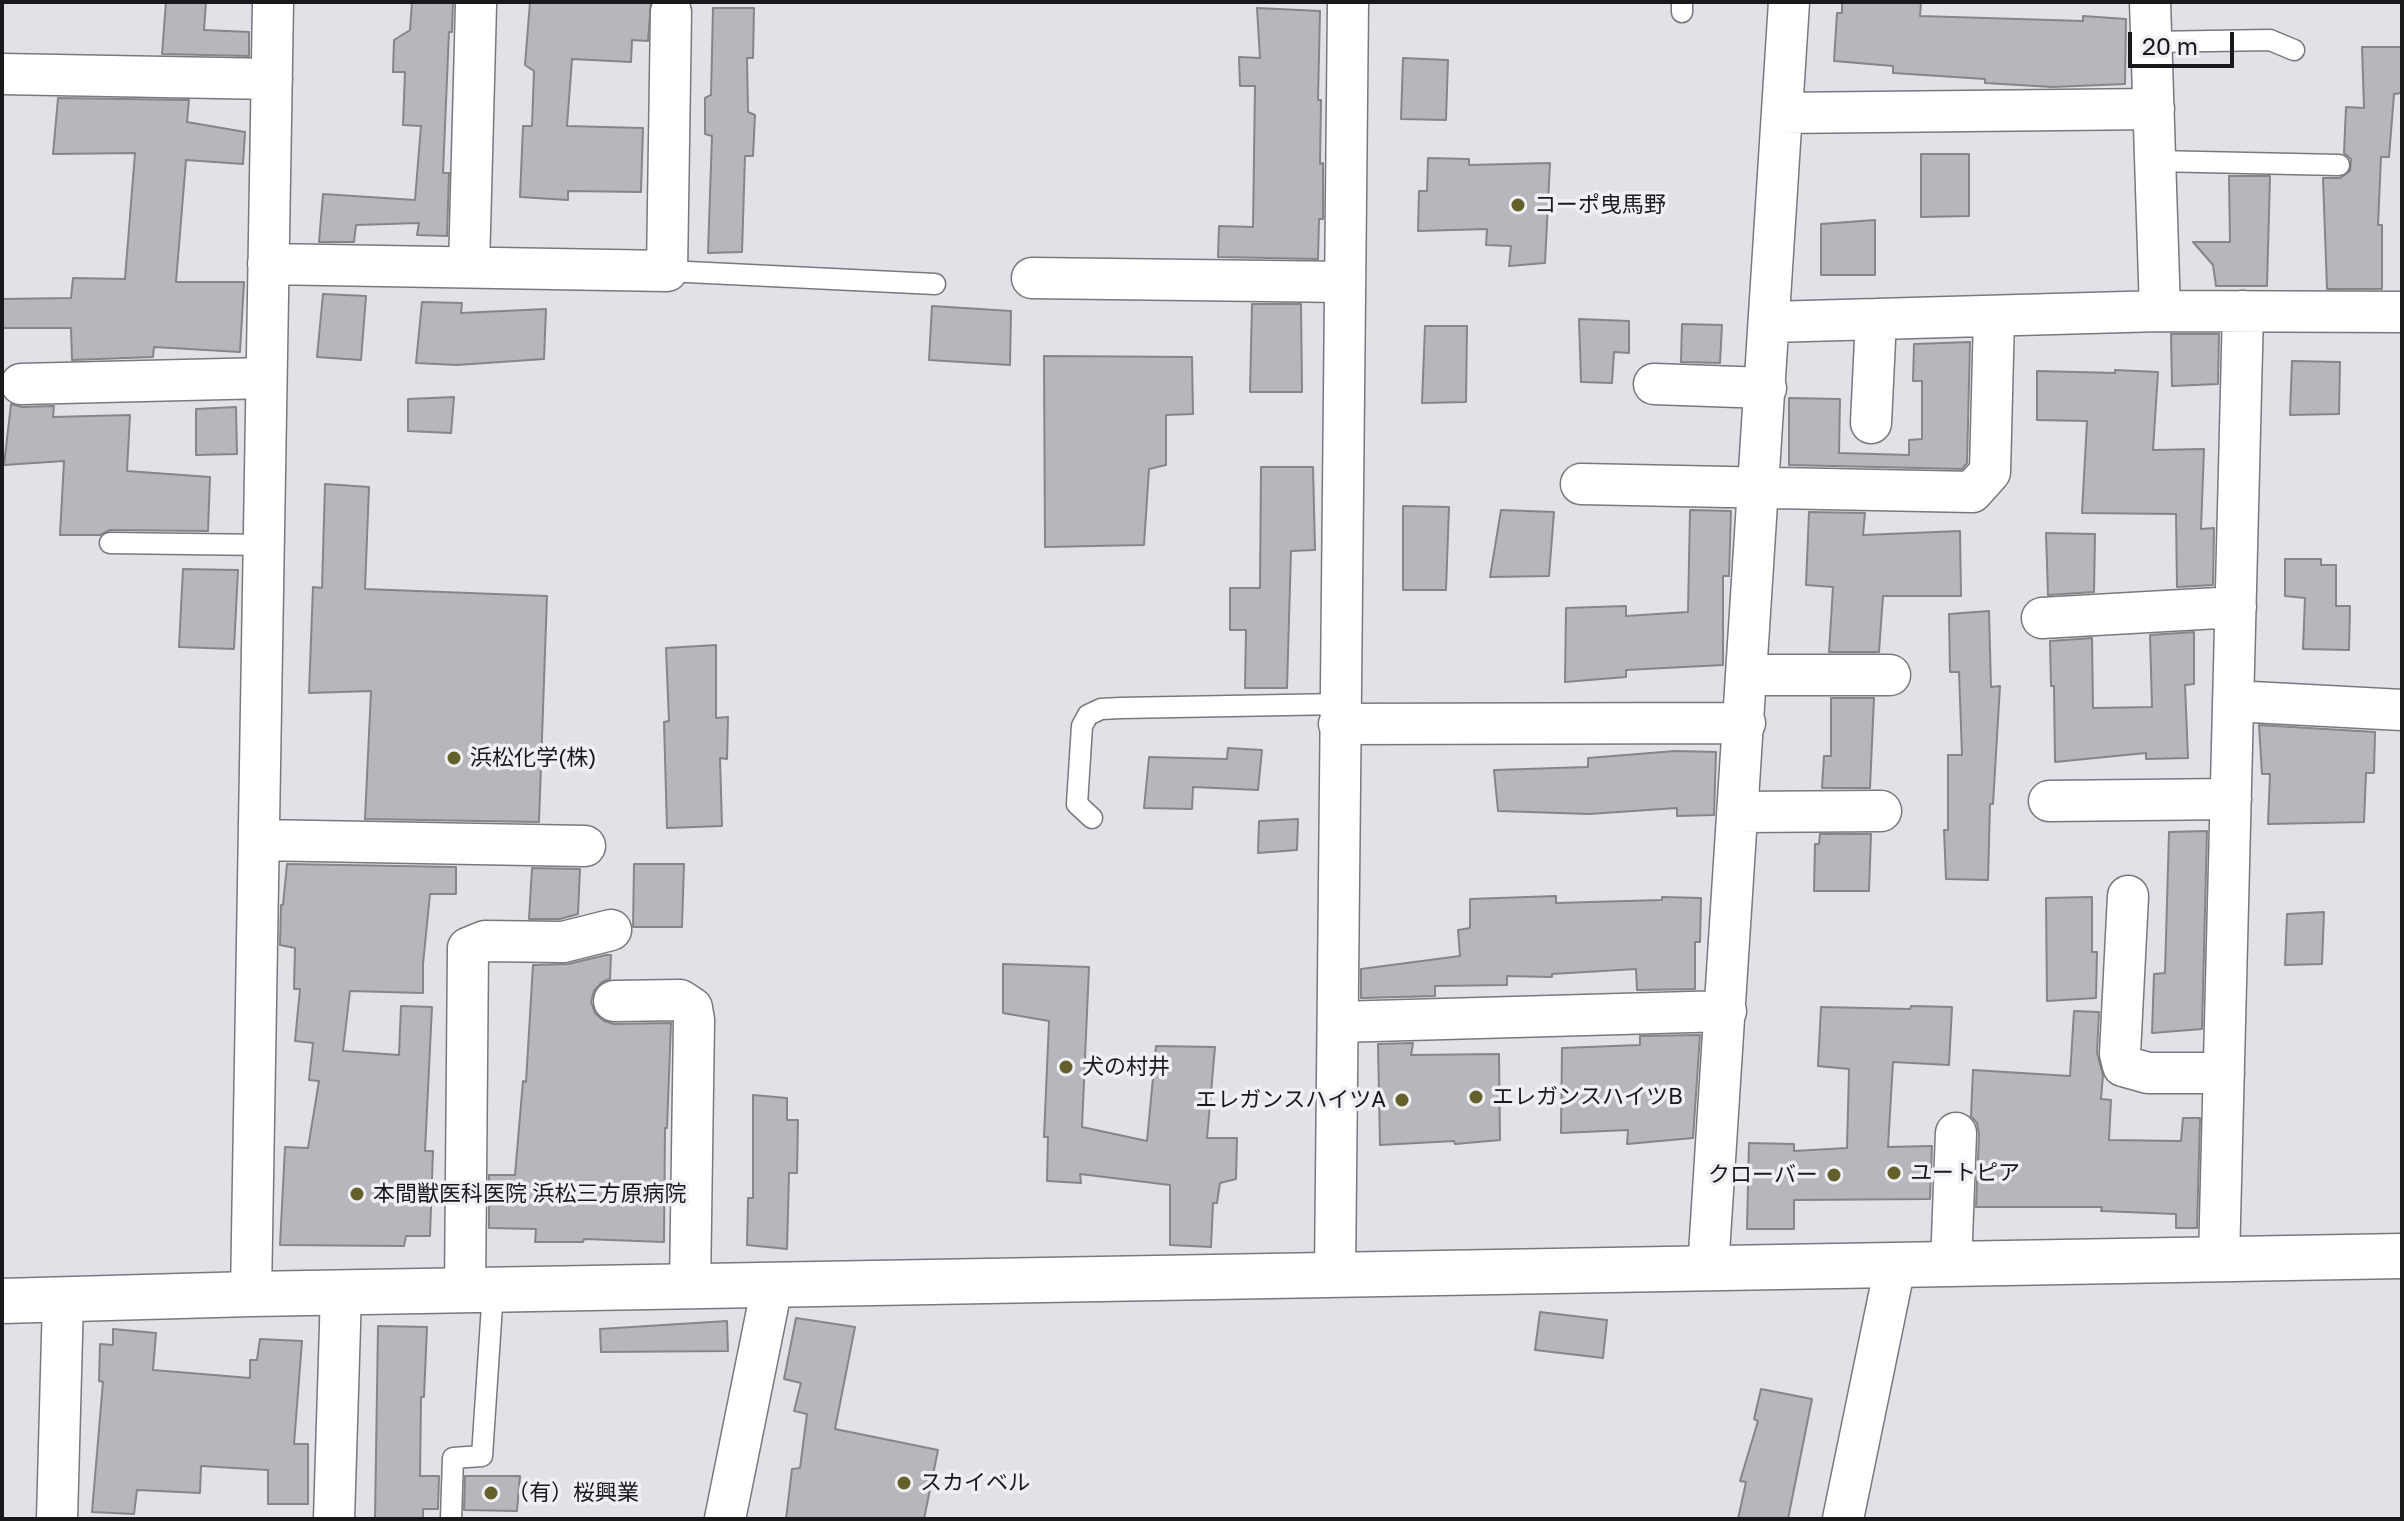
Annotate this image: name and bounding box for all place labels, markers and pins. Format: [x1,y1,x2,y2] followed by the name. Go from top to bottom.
[1534,192,1666,218] place label: コーポ曳馬野
[1509,196,1527,214] marker: コーポ曳馬野
[470,745,597,771] place label: 浜松化学(株)
[445,749,463,767] marker: 浜松化学(株)
[1082,1054,1170,1080] place label: 犬の村井
[1057,1058,1075,1076] marker: 犬の村井
[1492,1084,1683,1110] place label: エレガンスハイツB
[1195,1087,1386,1113] place label: エレガンスハイツA
[1467,1088,1485,1106] marker: エレガンスハイツB
[1393,1091,1411,1109] marker: エレガンスハイツA
[1910,1160,2020,1186] place label: ユートピア
[1708,1162,1818,1188] place label: クローバー
[1885,1164,1903,1182] marker: ユートピア
[1825,1166,1843,1184] marker: クローバー
[373,1181,686,1207] place label: 本間獣医科医院 浜松三方原病院
[348,1185,366,1203] marker: 本間獣医科医院 浜松三方原病院
[920,1470,1030,1496] place label: スカイベル
[895,1474,913,1492] marker: スカイベル
[507,1480,639,1506] place label: （有）桜興業
[482,1484,500,1502] marker: （有）桜興業

